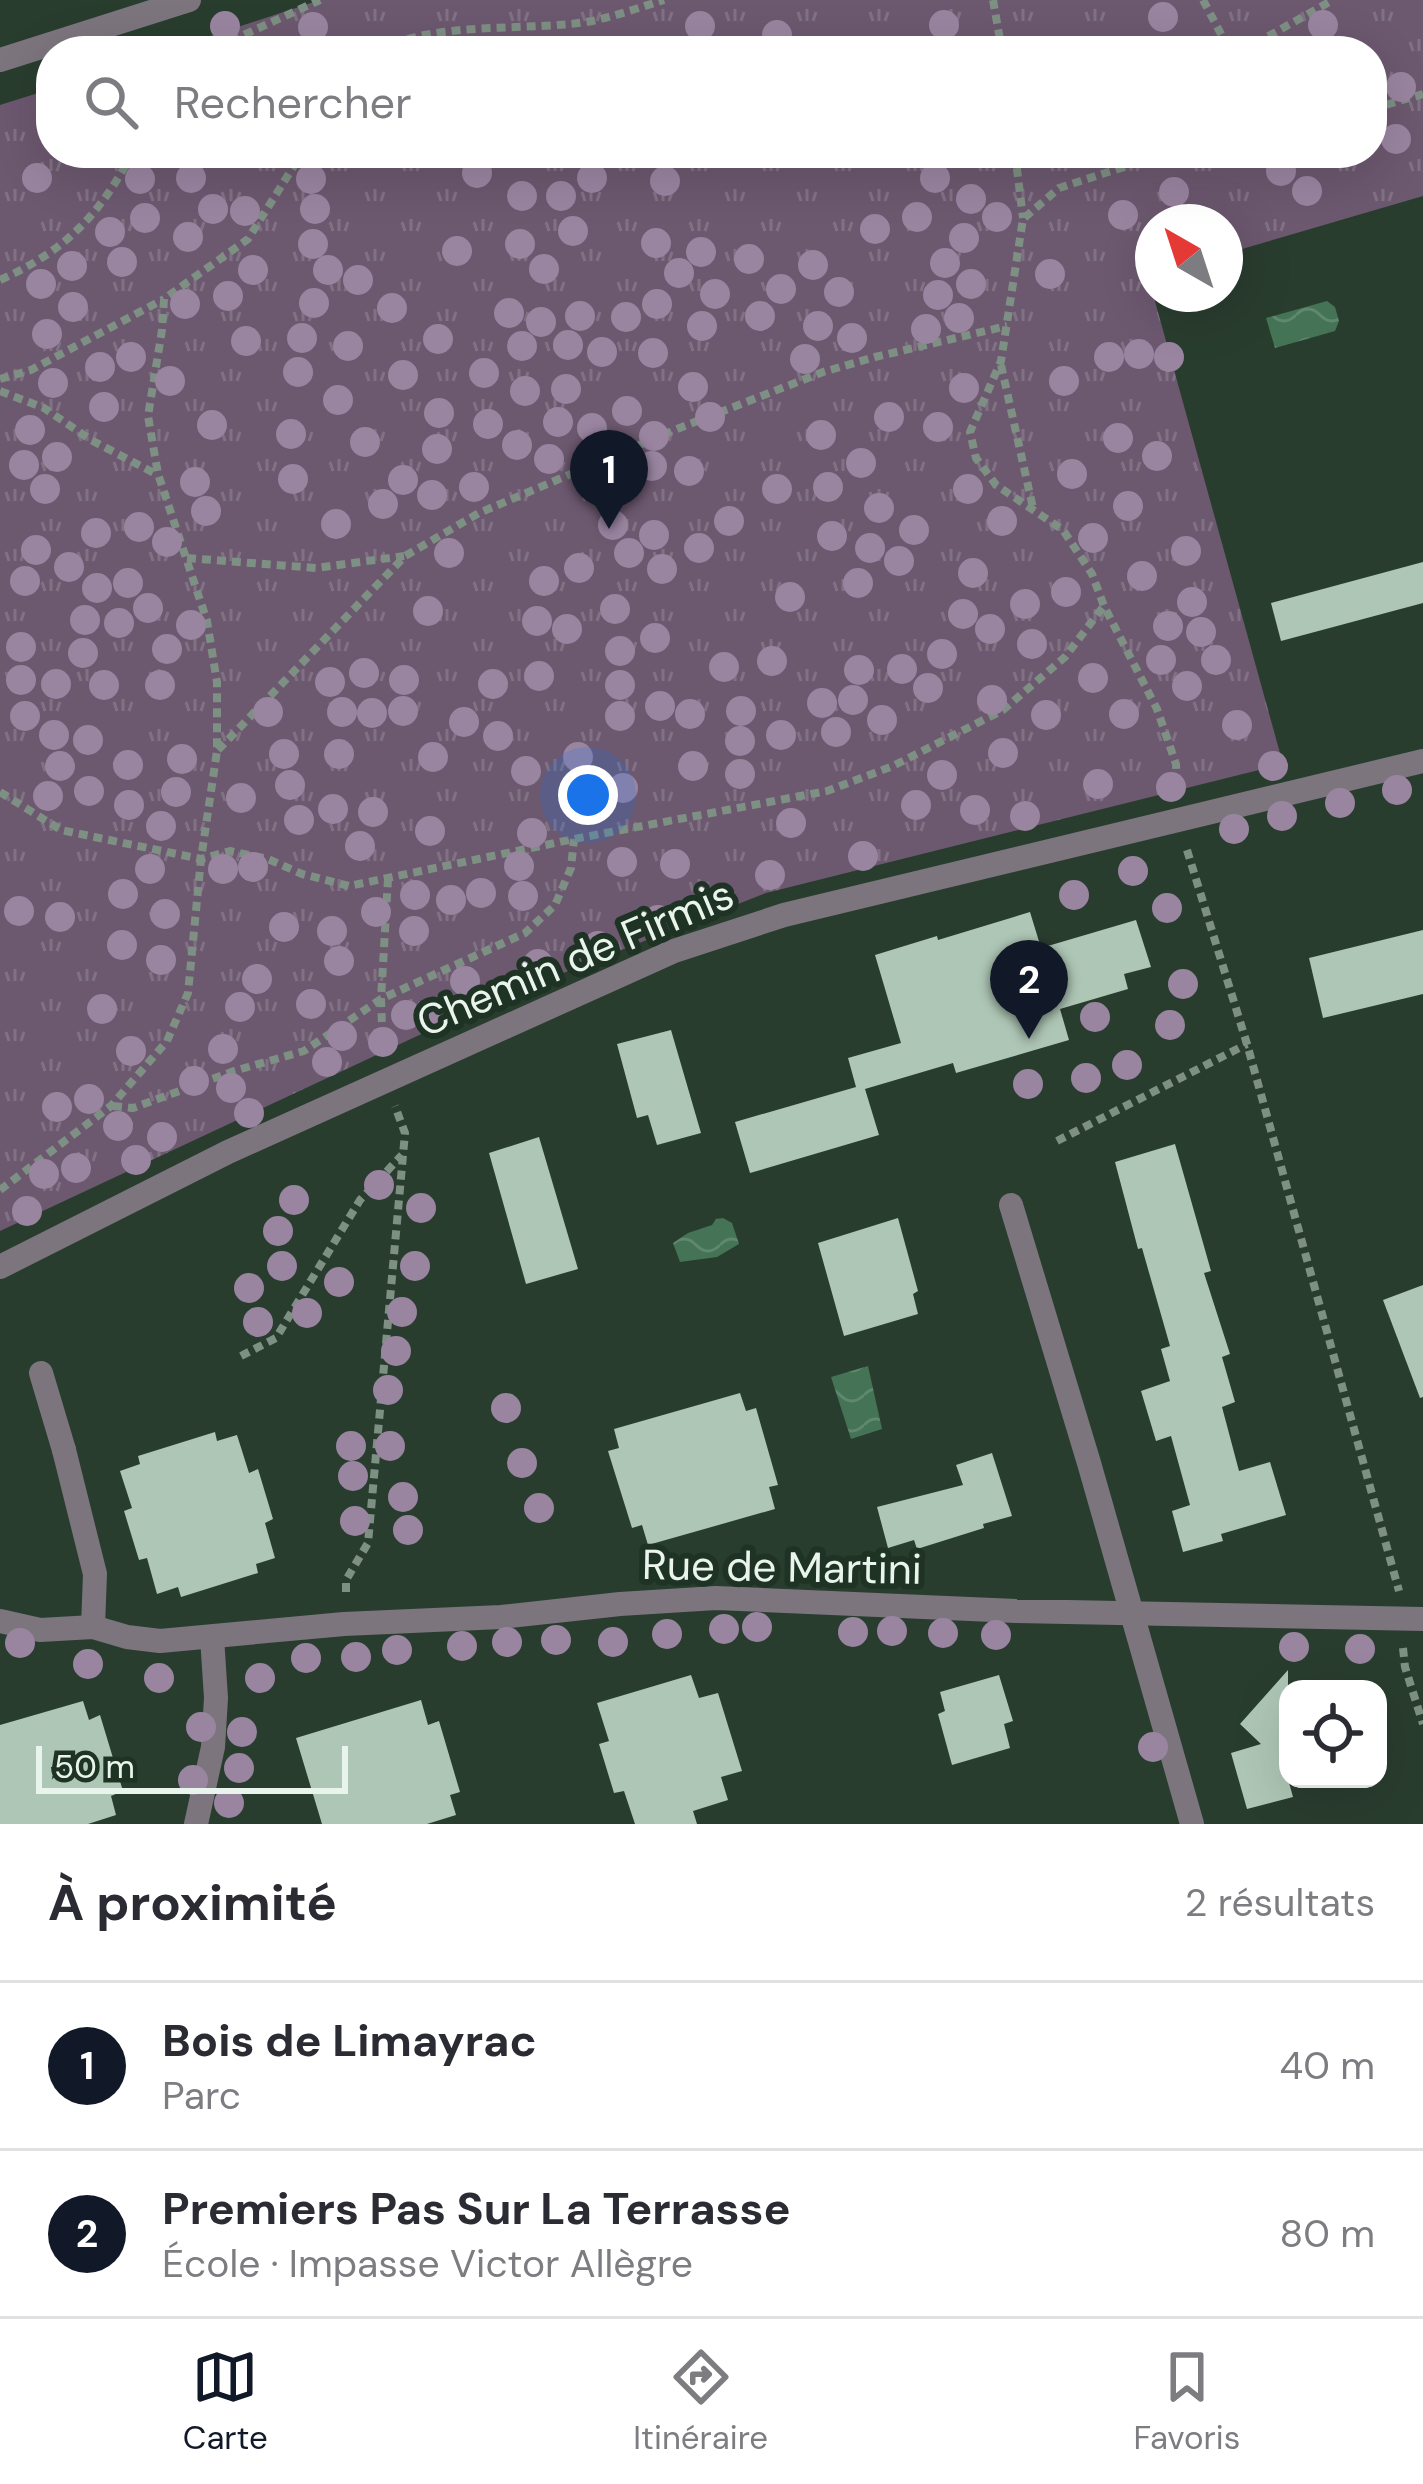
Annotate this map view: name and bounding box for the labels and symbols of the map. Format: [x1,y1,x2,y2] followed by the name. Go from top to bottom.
[1135,204,1243,312] north arrow
[570,430,648,529] pin: 1
[558,765,618,825] your location
[408,866,742,1050] street label: Chemin de Firmis
[990,940,1068,1039] pin: 2
[642,1537,922,1597] street label: Rue de Martini
[36,1740,348,1793] scale bar

